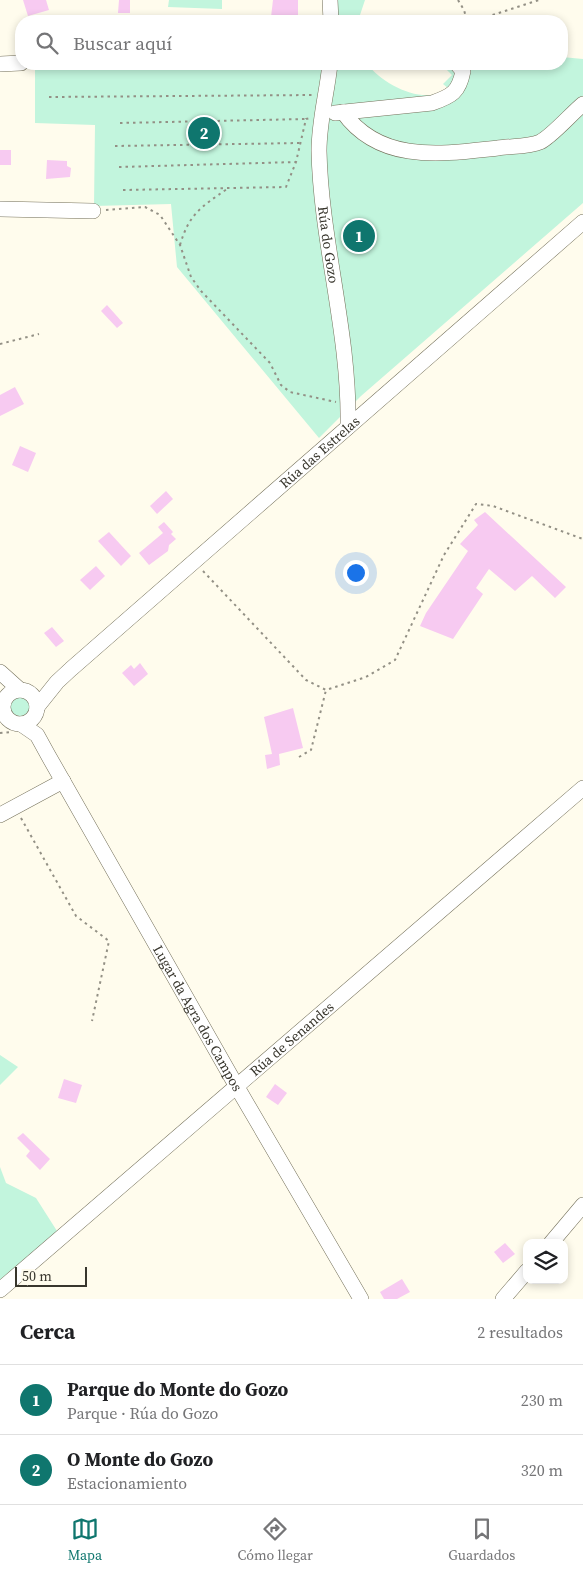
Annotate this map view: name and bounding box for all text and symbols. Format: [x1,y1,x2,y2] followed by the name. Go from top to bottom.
[15,15,568,70] search box
[33,29,61,57] icon: search
[73,30,172,56] text: Buscar aquí
[188,114,220,152] pin: 2
[313,205,344,285] street label: Rúa do Gozo
[343,217,375,255] pin: 1
[275,411,364,493] street label: Rúa das Estrelas
[343,560,369,586] your location
[148,941,247,1095] street label: Lugar da Agra dos Campos
[245,997,338,1081] street label: Rúa de Senandes
[523,1239,568,1284] map controls
[523,1239,568,1284] button: layers
[15,1264,88,1287] scale bar
[22,1266,52,1286] text: 50 m
[20,1317,75,1346] text: Cerca
[477,1321,563,1343] text: 2 resultados
[67,1376,288,1402] text: Parque do Monte do Gozo
[32,1389,40,1411] text: 1
[521,1389,563,1411] text: 230 m
[67,1402,218,1424] text: Parque · Rúa do Gozo
[67,1446,213,1472] text: O Monte do Gozo
[32,1459,40,1481] text: 2
[521,1459,563,1481] text: 320 m
[67,1472,187,1494] text: Estacionamiento
[68,1515,102,1565] tab: Mapa
[237,1515,313,1565] tab: Cómo llegar
[448,1515,515,1565] tab: Guardados

